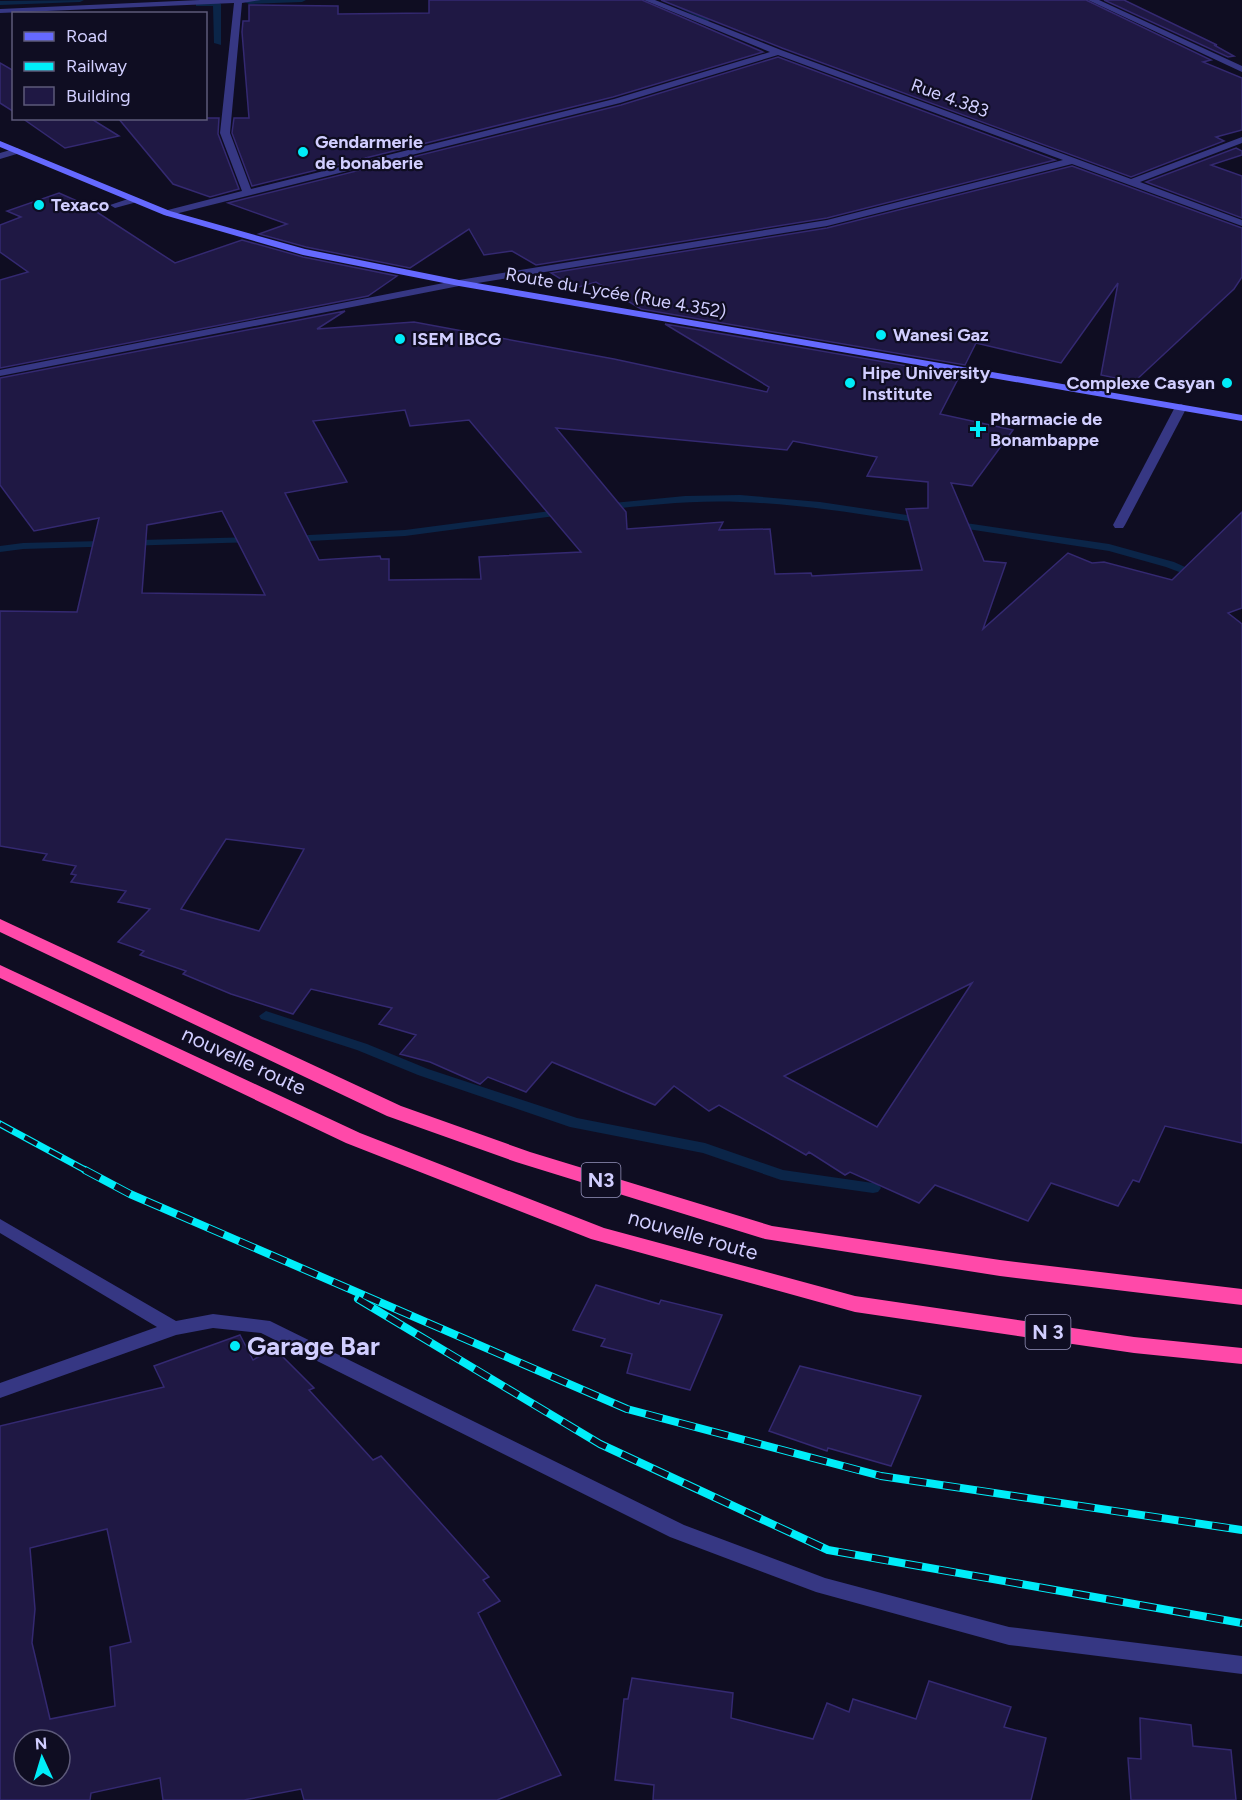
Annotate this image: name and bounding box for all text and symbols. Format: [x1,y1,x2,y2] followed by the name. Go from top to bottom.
[12,12,207,120] legend
[66,25,107,47] text: Road
[66,55,128,77] text: Railway
[908,74,992,122] street label: Rue 4.383
[66,85,131,107] text: Building
[315,131,423,174] place label: Gendarmerie de bonaberie
[296,145,310,159] marker: Gendarmerie de bonaberie
[51,194,109,216] place label: Texaco
[32,198,46,212] marker: Texaco
[504,263,728,323] street label: Route du Lycée (Rue 4.352)
[893,324,989,346] place label: Wanesi Gaz
[412,328,501,350] place label: ISEM IBCG
[874,328,888,342] marker: Wanesi Gaz
[393,332,407,346] marker: ISEM IBCG
[862,362,991,405] place label: Hipe University Institute
[1066,372,1215,394] place label: Complexe Casyan
[843,376,857,390] marker: Hipe University Institute
[1220,376,1234,390] marker: Complexe Casyan
[990,408,1102,451] place label: Pharmacie de Bonambappe
[971,422,985,436] marker: Pharmacie de Bonambappe
[178,1021,310,1100] street label: nouvelle route
[582,1163,620,1197] road number: N3
[625,1204,761,1265] street label: nouvelle route
[1026,1315,1070,1349] road number: N 3
[247,1330,380,1362] place label: Garage Bar
[228,1339,242,1353] marker: Garage Bar
[12,1728,72,1788] north arrow
[34,1734,48,1753] text: N

